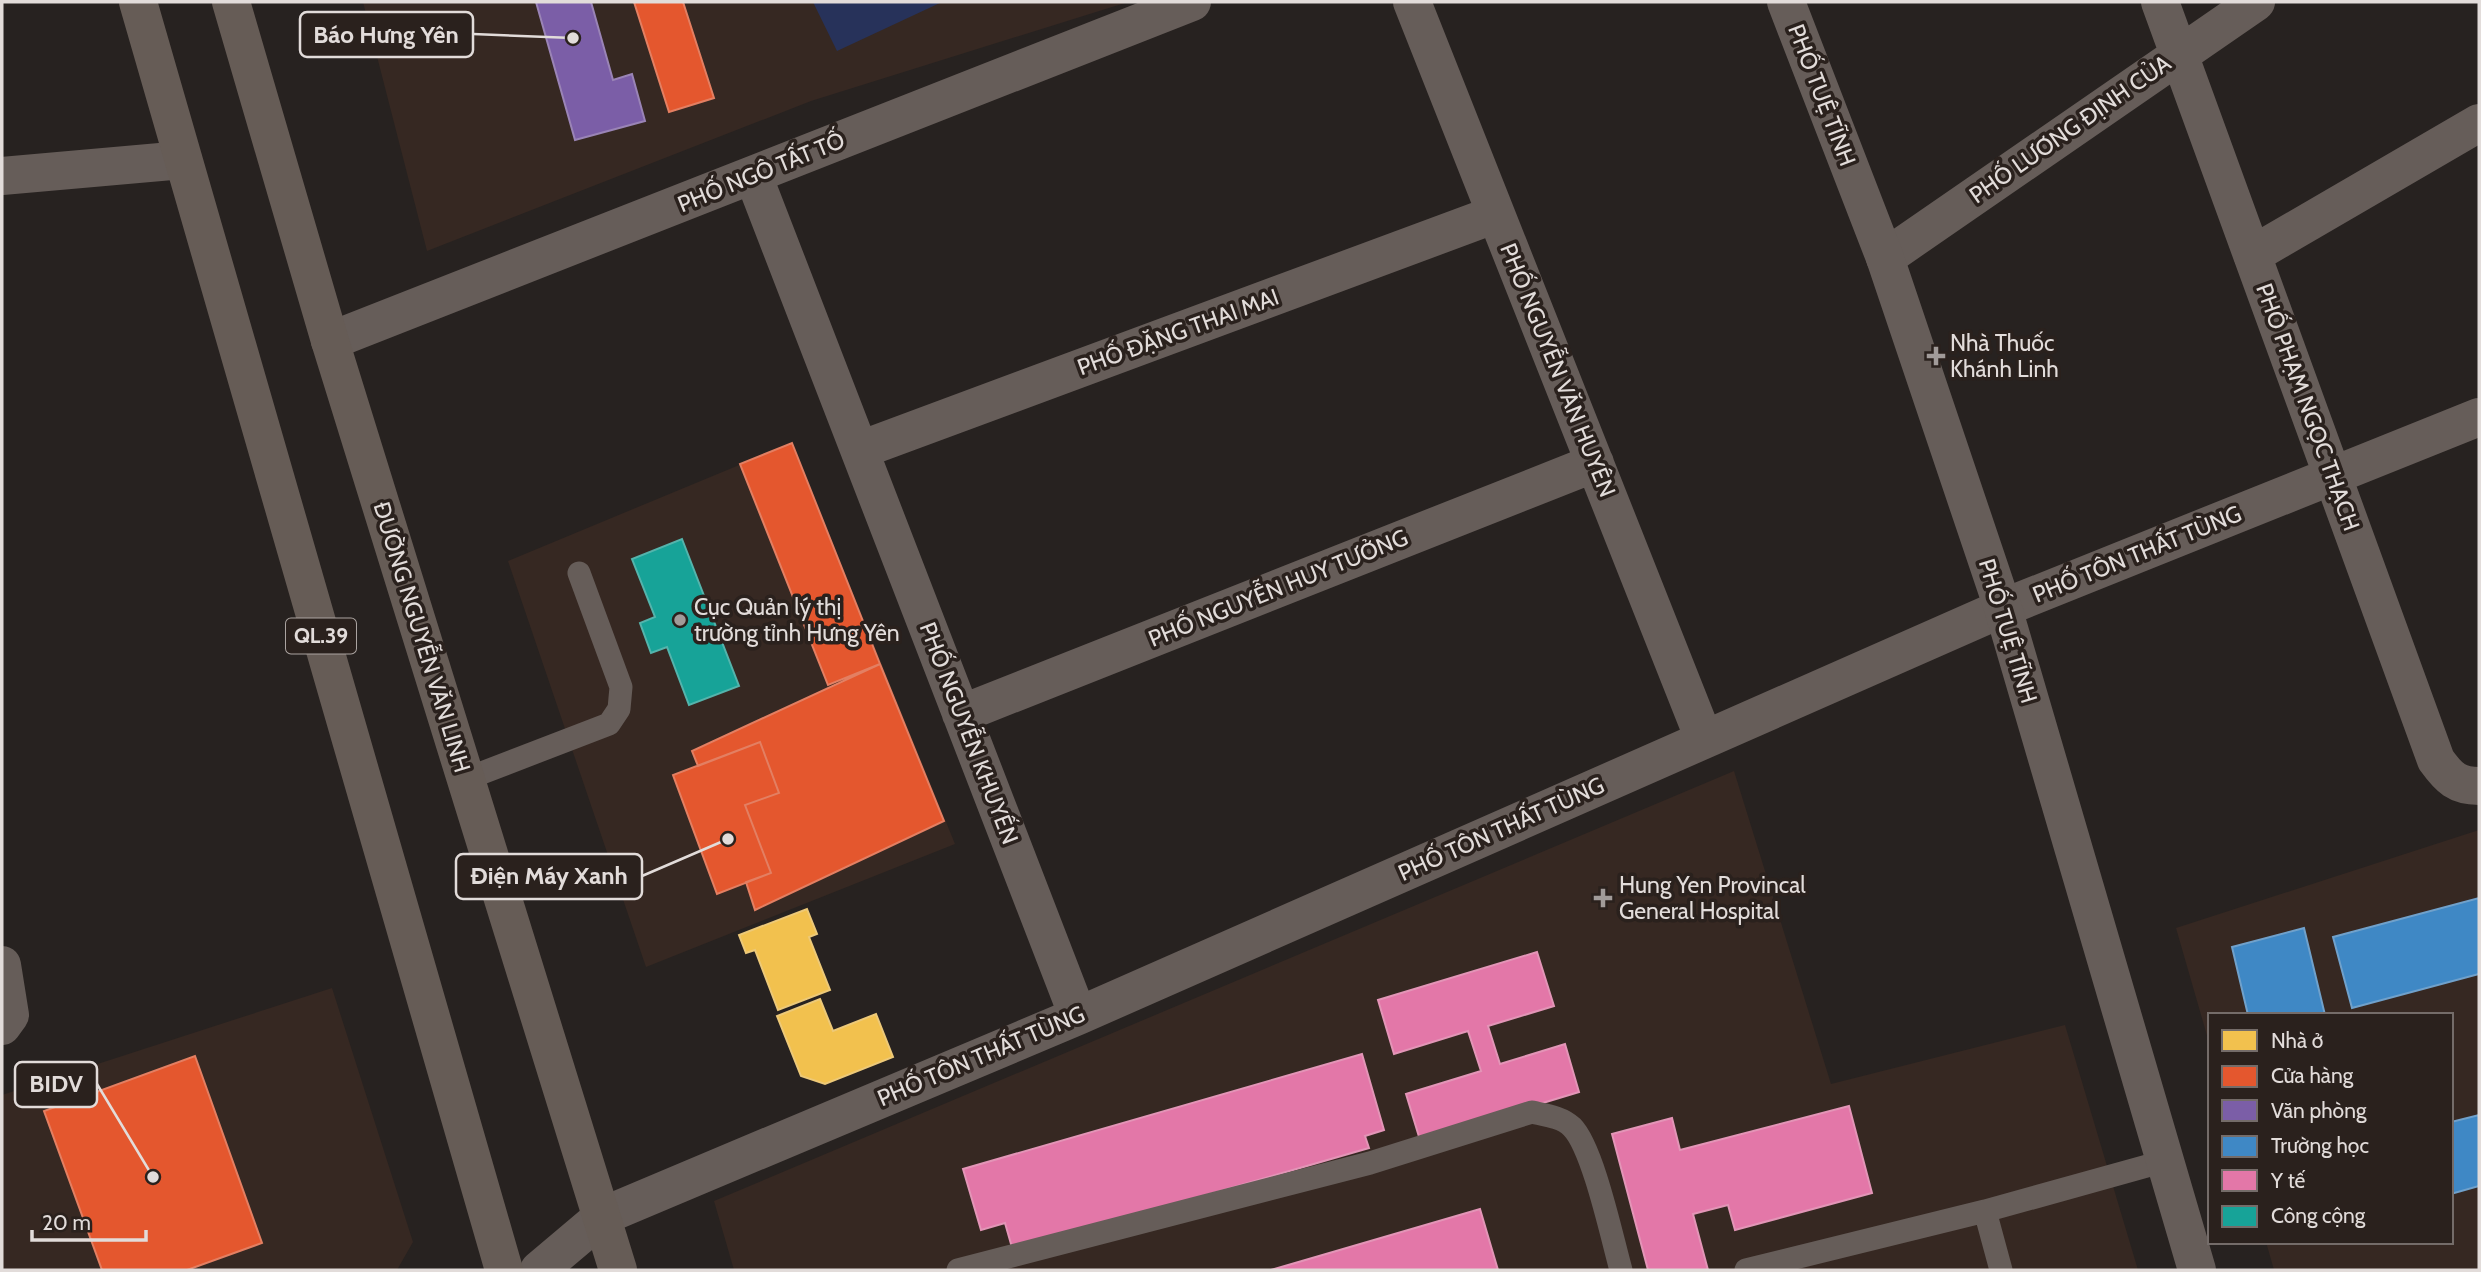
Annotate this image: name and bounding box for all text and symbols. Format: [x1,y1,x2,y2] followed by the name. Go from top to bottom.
[300,12,473,57] callout: Báo Hưng Yên
[1782,19,1865,170] street label: PHỐ TUỆ TĨNH
[313,20,459,49] text: Báo Hưng Yên
[1962,46,2176,209] street label: PHỐ LƯƠNG ĐỊNH CỦA
[672,123,849,218] street label: PHỐ NGÔ TẤT TỐ
[1494,238,1625,501] street label: PHỐ NGUYỄN VĂN HUYÊN
[2250,278,2369,535] street label: PHỐ PHẠM NGỌC THẠCH
[1072,280,1283,381] street label: PHỐ ĐẶNG THAI MAI
[1950,329,2059,383] place label: Nhà Thuốc Khánh Linh
[1928,348,1944,364] marker: Nhà Thuốc Khánh Linh
[367,497,479,776] street label: ĐƯỜNG NGUYỄN VĂN LINH
[2027,497,2245,609] street label: PHỐ TÔN THẤT TÙNG
[1143,520,1412,653] street label: PHỐ NGUYỄN HUY TƯỞNG
[1973,554,2046,707] street label: PHỐ TUỆ TĨNH
[694,593,900,647] place label: Cục Quản lý thị trường tỉnh Hưng Yên
[672,612,688,628] marker: Cục Quản lý thị trường tỉnh Hưng Yên
[914,617,1027,848] street label: PHỐ NGUYỄN KHUYẾN
[286,618,356,654] road number: QL.39
[1392,768,1608,887] street label: PHỐ TÔN THẤT TÙNG
[456,854,642,899] callout: Điện Máy Xanh
[470,861,628,890] text: Điện Máy Xanh
[1619,871,1806,925] place label: Hung Yen Provincal General Hospital
[1593,888,1613,908] marker: Hung Yen Provincal General Hospital
[872,997,1089,1112] street label: PHỐ TÔN THẤT TÙNG
[2208,1013,2453,1244] legend
[2271,1028,2323,1053] text: Nhà ở
[15,1062,97,1107] callout: BIDV
[2271,1063,2354,1088] text: Cửa hàng
[29,1069,83,1098] text: BIDV
[2271,1098,2367,1123] text: Văn phòng
[2271,1133,2369,1158] text: Trường học
[2270,1168,2306,1193] text: Y tế
[32,1198,145,1242] scale bar
[2271,1203,2366,1228] text: Công cộng
[42,1210,91,1235] text: 20 m

